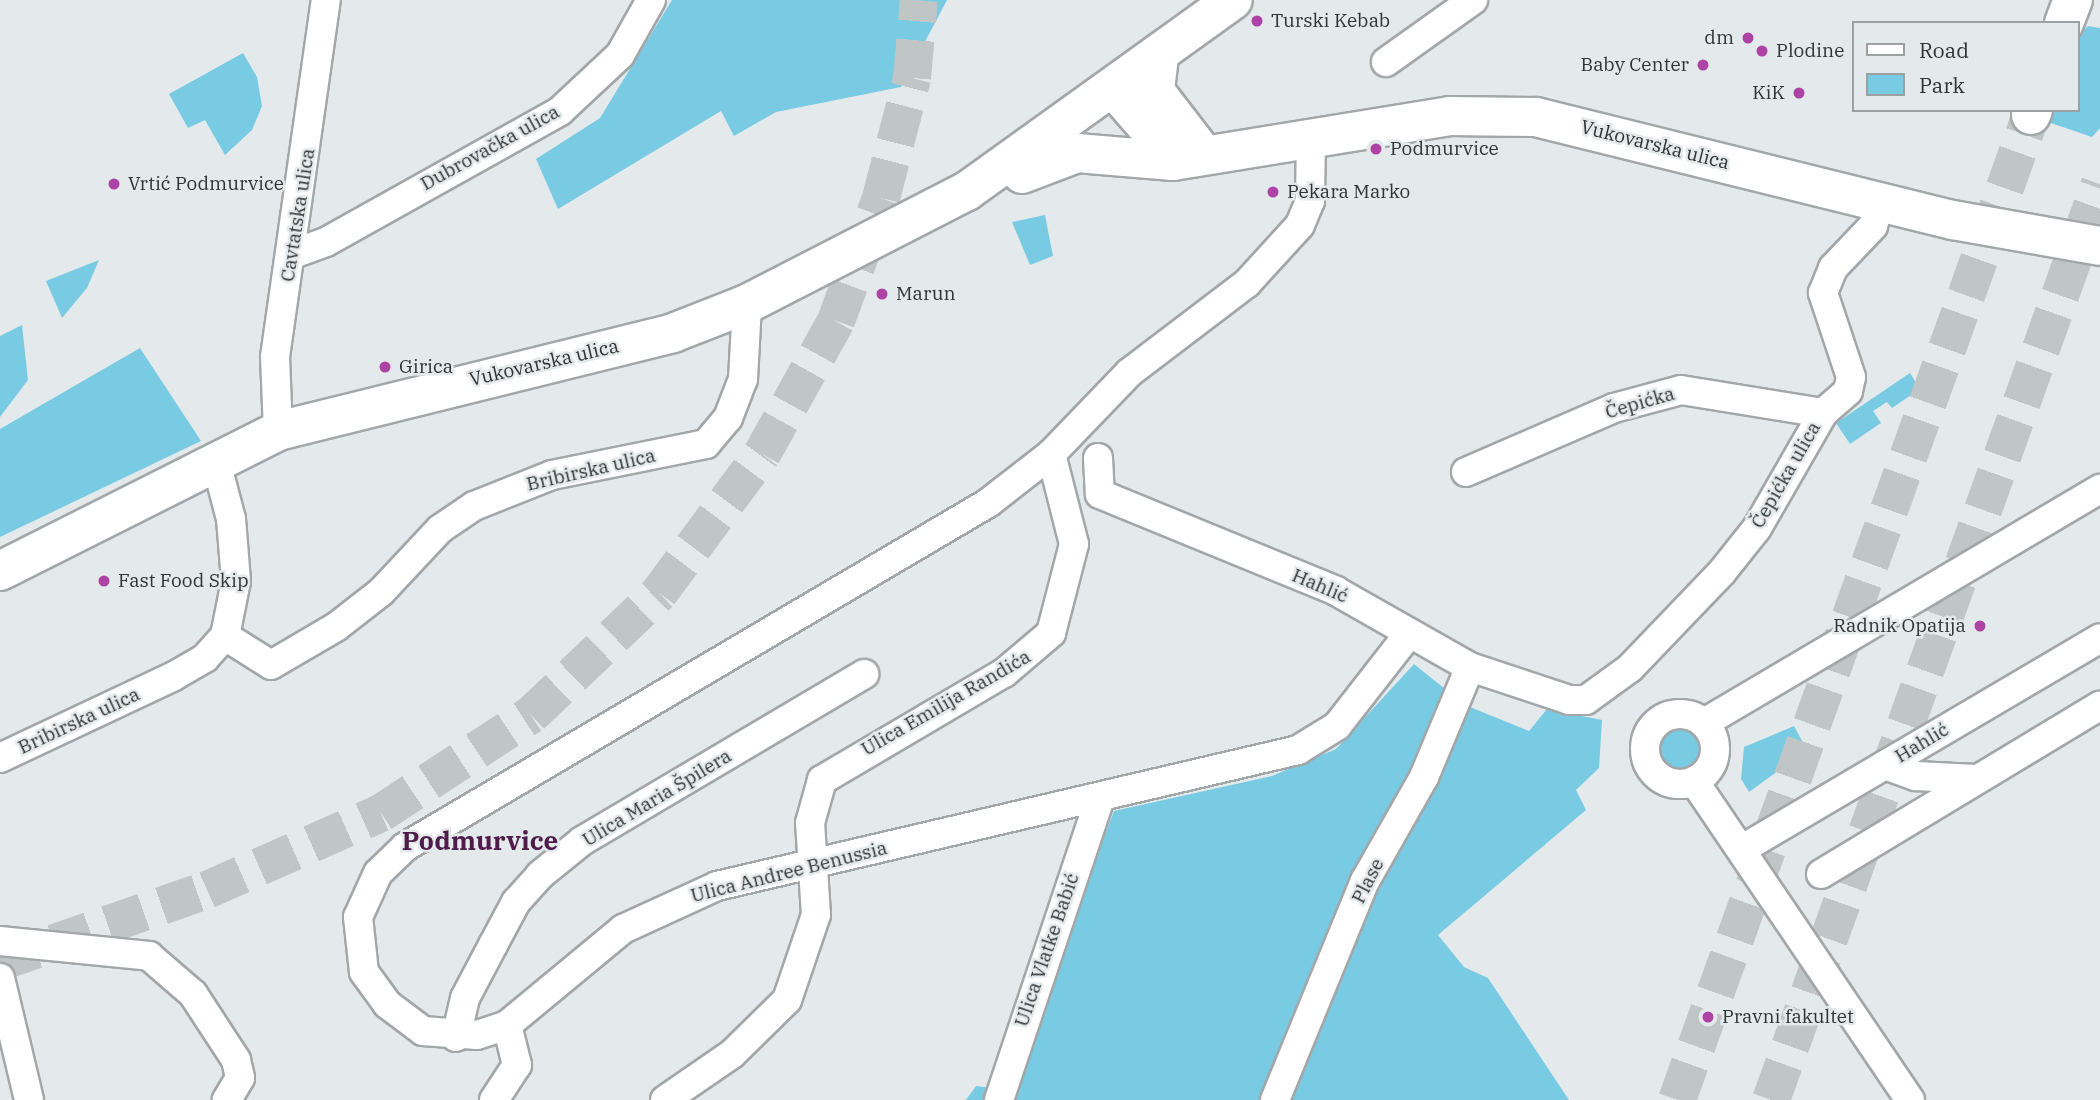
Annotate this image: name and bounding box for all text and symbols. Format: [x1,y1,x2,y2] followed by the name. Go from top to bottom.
[1271,10,1390,32] place label: Turski Kebab
[1249,13,1265,29] marker: Turski Kebab
[1852,21,2079,112] legend
[1704,27,1734,49] place label: dm
[1740,30,1756,46] marker: dm
[1919,36,1969,64] text: Road
[1776,40,1844,62] place label: Plodine
[1754,43,1770,59] marker: Plodine
[1580,54,1689,76] place label: Baby Center
[1695,57,1711,73] marker: Baby Center
[1919,71,1965,99] text: Park
[1752,82,1785,104] place label: KiK
[1791,85,1807,101] marker: KiK
[417,100,563,196] street label: Dubrovačka ulica
[1578,115,1732,175] street label: Vukovarska ulica
[1390,138,1499,160] place label: Podmurvice
[1368,141,1384,157] marker: Podmurvice
[276,147,320,283] street label: Cavtatska ulica
[128,173,284,195] place label: Vrtić Podmurvice
[106,176,122,192] marker: Vrtić Podmurvice
[1287,181,1410,203] place label: Pekara Marko
[1265,184,1281,200] marker: Pekara Marko
[896,283,956,305] place label: Marun
[874,286,890,302] marker: Marun
[467,335,621,391] street label: Vukovarska ulica
[399,356,453,378] place label: Girica
[377,359,393,375] marker: Girica
[1603,382,1677,424] street label: Čepićka
[1746,418,1826,532] street label: Čepićka ulica
[524,444,658,496] street label: Bribirska ulica
[1289,564,1351,608] street label: Hahlić
[118,570,249,592] place label: Fast Food Skip
[96,573,112,589] marker: Fast Food Skip
[1833,615,1966,637] place label: Radnik Opatija
[1972,618,1988,634] marker: Radnik Opatija
[857,645,1035,761] street label: Ulica Emilija Randića
[15,683,143,759] street label: Bribirska ulica
[1891,718,1953,768] street label: Hahlić
[578,745,736,851] street label: Ulica Maria Špilera
[402,825,558,857] district label: Podmurvice
[688,837,890,907] street label: Ulica Andree Benussia
[1347,855,1389,907] street label: Plase
[1010,870,1084,1030] street label: Ulica Vlatke Babić
[1722,1006,1854,1028] place label: Pravni fakultet
[1700,1009,1716,1025] marker: Pravni fakultet

